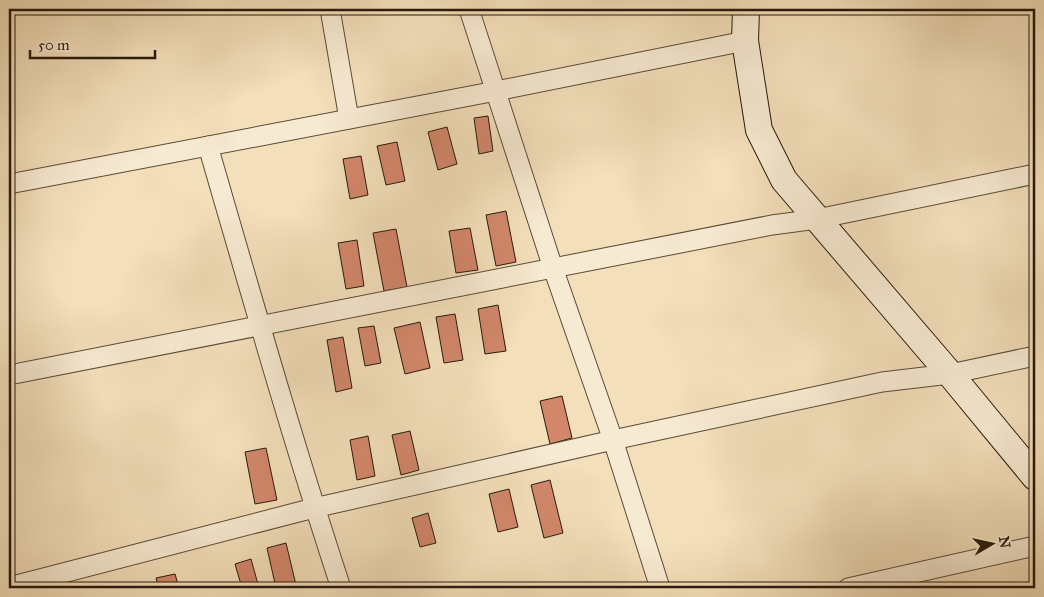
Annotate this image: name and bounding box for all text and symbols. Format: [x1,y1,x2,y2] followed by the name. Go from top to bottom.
[30,28,155,60] scale bar
[38,36,70,54] text: 50 m
[966,520,1016,570] north arrow
[995,535,1014,549] text: N

